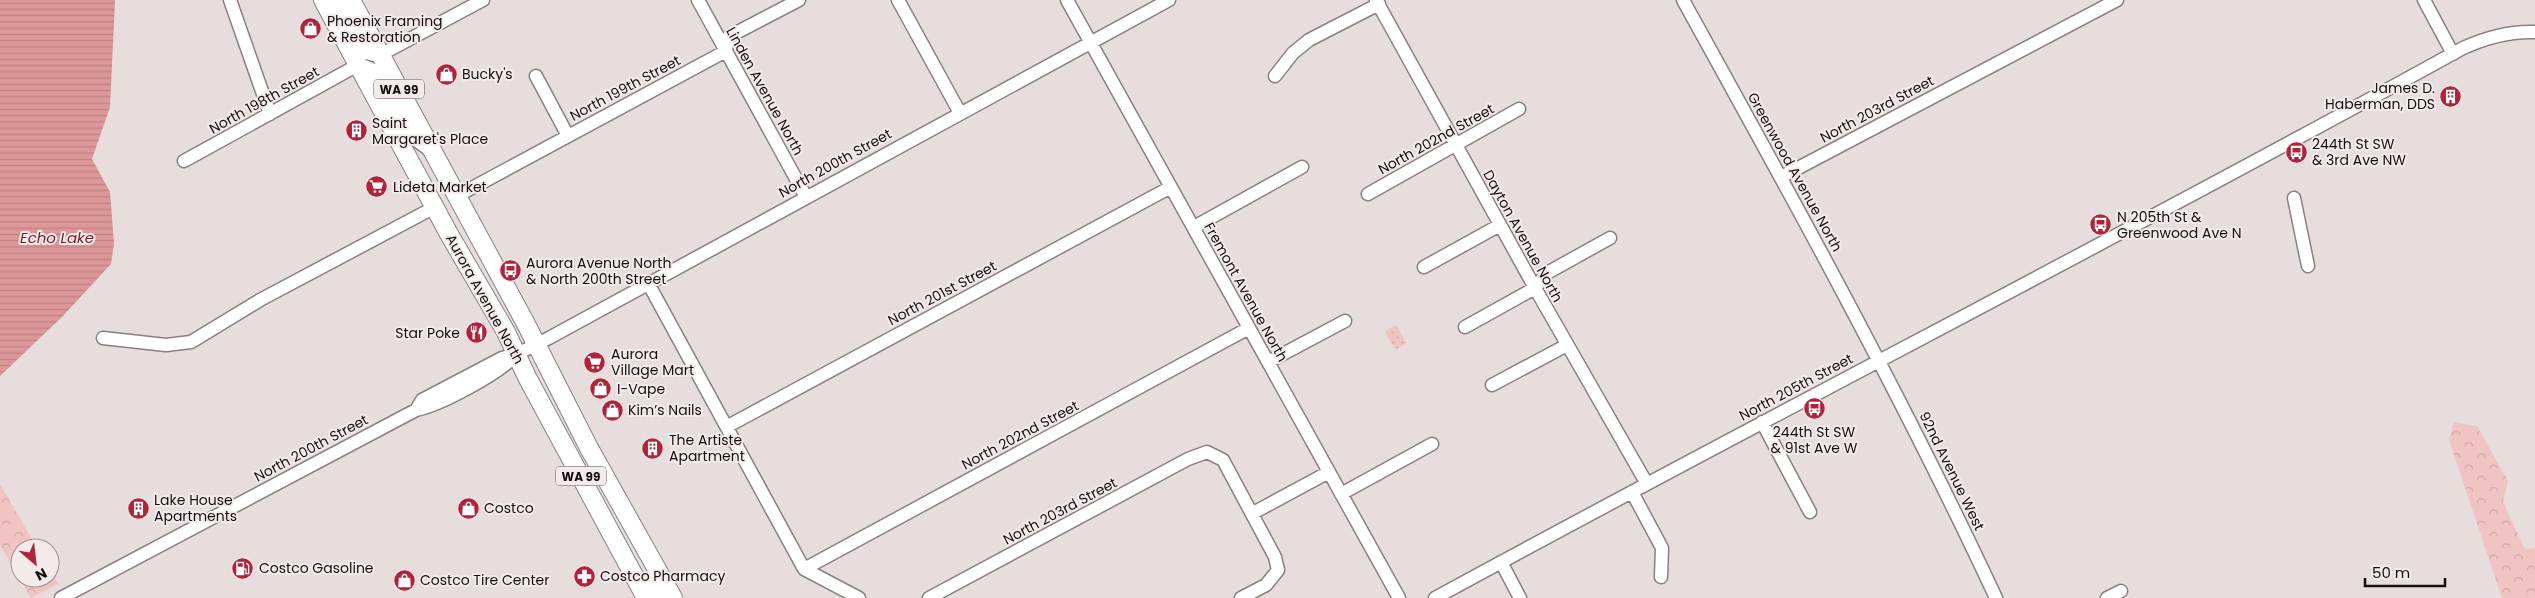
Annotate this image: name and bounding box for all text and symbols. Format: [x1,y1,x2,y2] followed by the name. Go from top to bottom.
[327,11,443,47] place label: Phoenix Framing & Restoration
[299,17,323,41] shop icon: Phoenix Framing & Restoration
[721,23,809,159] street label: Linden Avenue North
[566,50,684,126] street label: North 199th Street
[205,61,323,139] street label: North 198th Street
[434,62,458,86] shop icon: Bucky's
[462,64,513,84] place label: Bucky's
[1817,71,1937,147] street label: North 203rd Street
[2325,78,2435,114] place label: James D. Haberman, DDS
[374,80,424,98] road number: WA 99
[2439,84,2463,108] building icon: James D. Haberman, DDS
[1743,89,1847,255] street label: Greenwood Avenue North
[1374,99,1498,179] street label: North 202nd Street
[372,113,488,149] place label: Saint Margaret's Place
[344,119,368,143] building icon: Saint Margaret's Place
[775,124,895,202] street label: North 200th Street
[2312,134,2406,170] place label: 244th St SW & 3rd Ave NW
[2284,140,2308,164] bus stop icon: 244th St SW & 3rd Ave NW
[1478,166,1568,306] street label: Dayton Avenue North
[365,175,389,199] supermarket icon: Lideta Market
[393,177,487,197] place label: Lideta Market
[2117,207,2242,243] place label: N 205th St & Greenwood Ave N
[2089,213,2113,237] bus stop icon: N 205th St & Greenwood Ave N
[1199,219,1293,365] street label: Fremont Avenue North
[20,227,94,248] water label: Echo Lake
[441,231,529,367] street label: Aurora Avenue North
[526,253,671,289] place label: Aurora Avenue North & North 200th Street
[884,256,1000,330] street label: North 201st Street
[498,259,522,283] bus stop icon: Aurora Avenue North & North 200th Street
[464,321,488,345] restaurant icon: Star Poke
[395,323,460,343] place label: Star Poke
[611,344,694,380] place label: Aurora Village Mart
[1736,349,1856,425] street label: North 205th Street
[583,350,607,374] supermarket icon: Aurora Village Mart
[589,377,613,401] shop icon: I-Vape
[617,379,666,399] place label: I-Vape
[958,396,1082,474] street label: North 202nd Street
[1802,397,1826,421] bus stop icon: 244th St SW & 91st Ave W
[600,398,624,422] shop icon: Kim’s Nails
[628,400,702,420] place label: Kim’s Nails
[1914,408,1990,534] street label: 92nd Avenue West
[251,410,371,486] street label: North 200th Street
[1771,422,1858,458] place label: 244th St SW & 91st Ave W
[669,430,745,466] place label: The Artiste Apartment
[641,436,665,460] building icon: The Artiste Apartment
[556,466,606,486] road number: WA 99
[1000,473,1120,549] street label: North 203rd Street
[154,490,237,526] place label: Lake House Apartments
[126,496,150,520] building icon: Lake House Apartments
[456,496,480,520] shop icon: Costco
[484,498,534,518] place label: Costco
[10,538,60,588] north arrow
[231,556,255,580] fuel station icon: Costco Gasoline
[2365,556,2445,588] scale bar
[259,558,374,578] place label: Costco Gasoline
[2372,562,2410,583] text: 50 m
[32,563,50,586] text: N
[572,564,596,588] pharmacy icon: Costco Pharmacy
[600,566,726,586] place label: Costco Pharmacy
[392,568,416,592] shop icon: Costco Tire Center
[420,570,549,590] place label: Costco Tire Center

